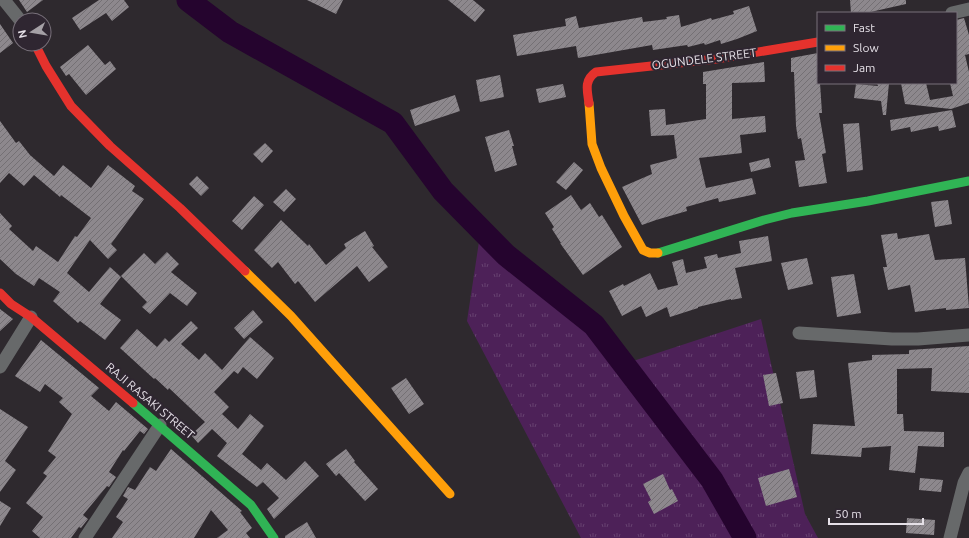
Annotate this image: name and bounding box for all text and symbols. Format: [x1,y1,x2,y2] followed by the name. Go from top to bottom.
[12,12,52,52] north arrow
[817,12,957,84] legend
[853,21,875,34] text: Fast
[15,29,29,39] text: N
[853,41,879,54] text: Slow
[651,46,757,71] street label: OGUNDELE STREET
[853,61,875,74] text: Jam
[104,360,197,442] street label: RAJI RASAKI STREET
[829,500,923,526] scale bar
[835,507,862,520] text: 50 m

